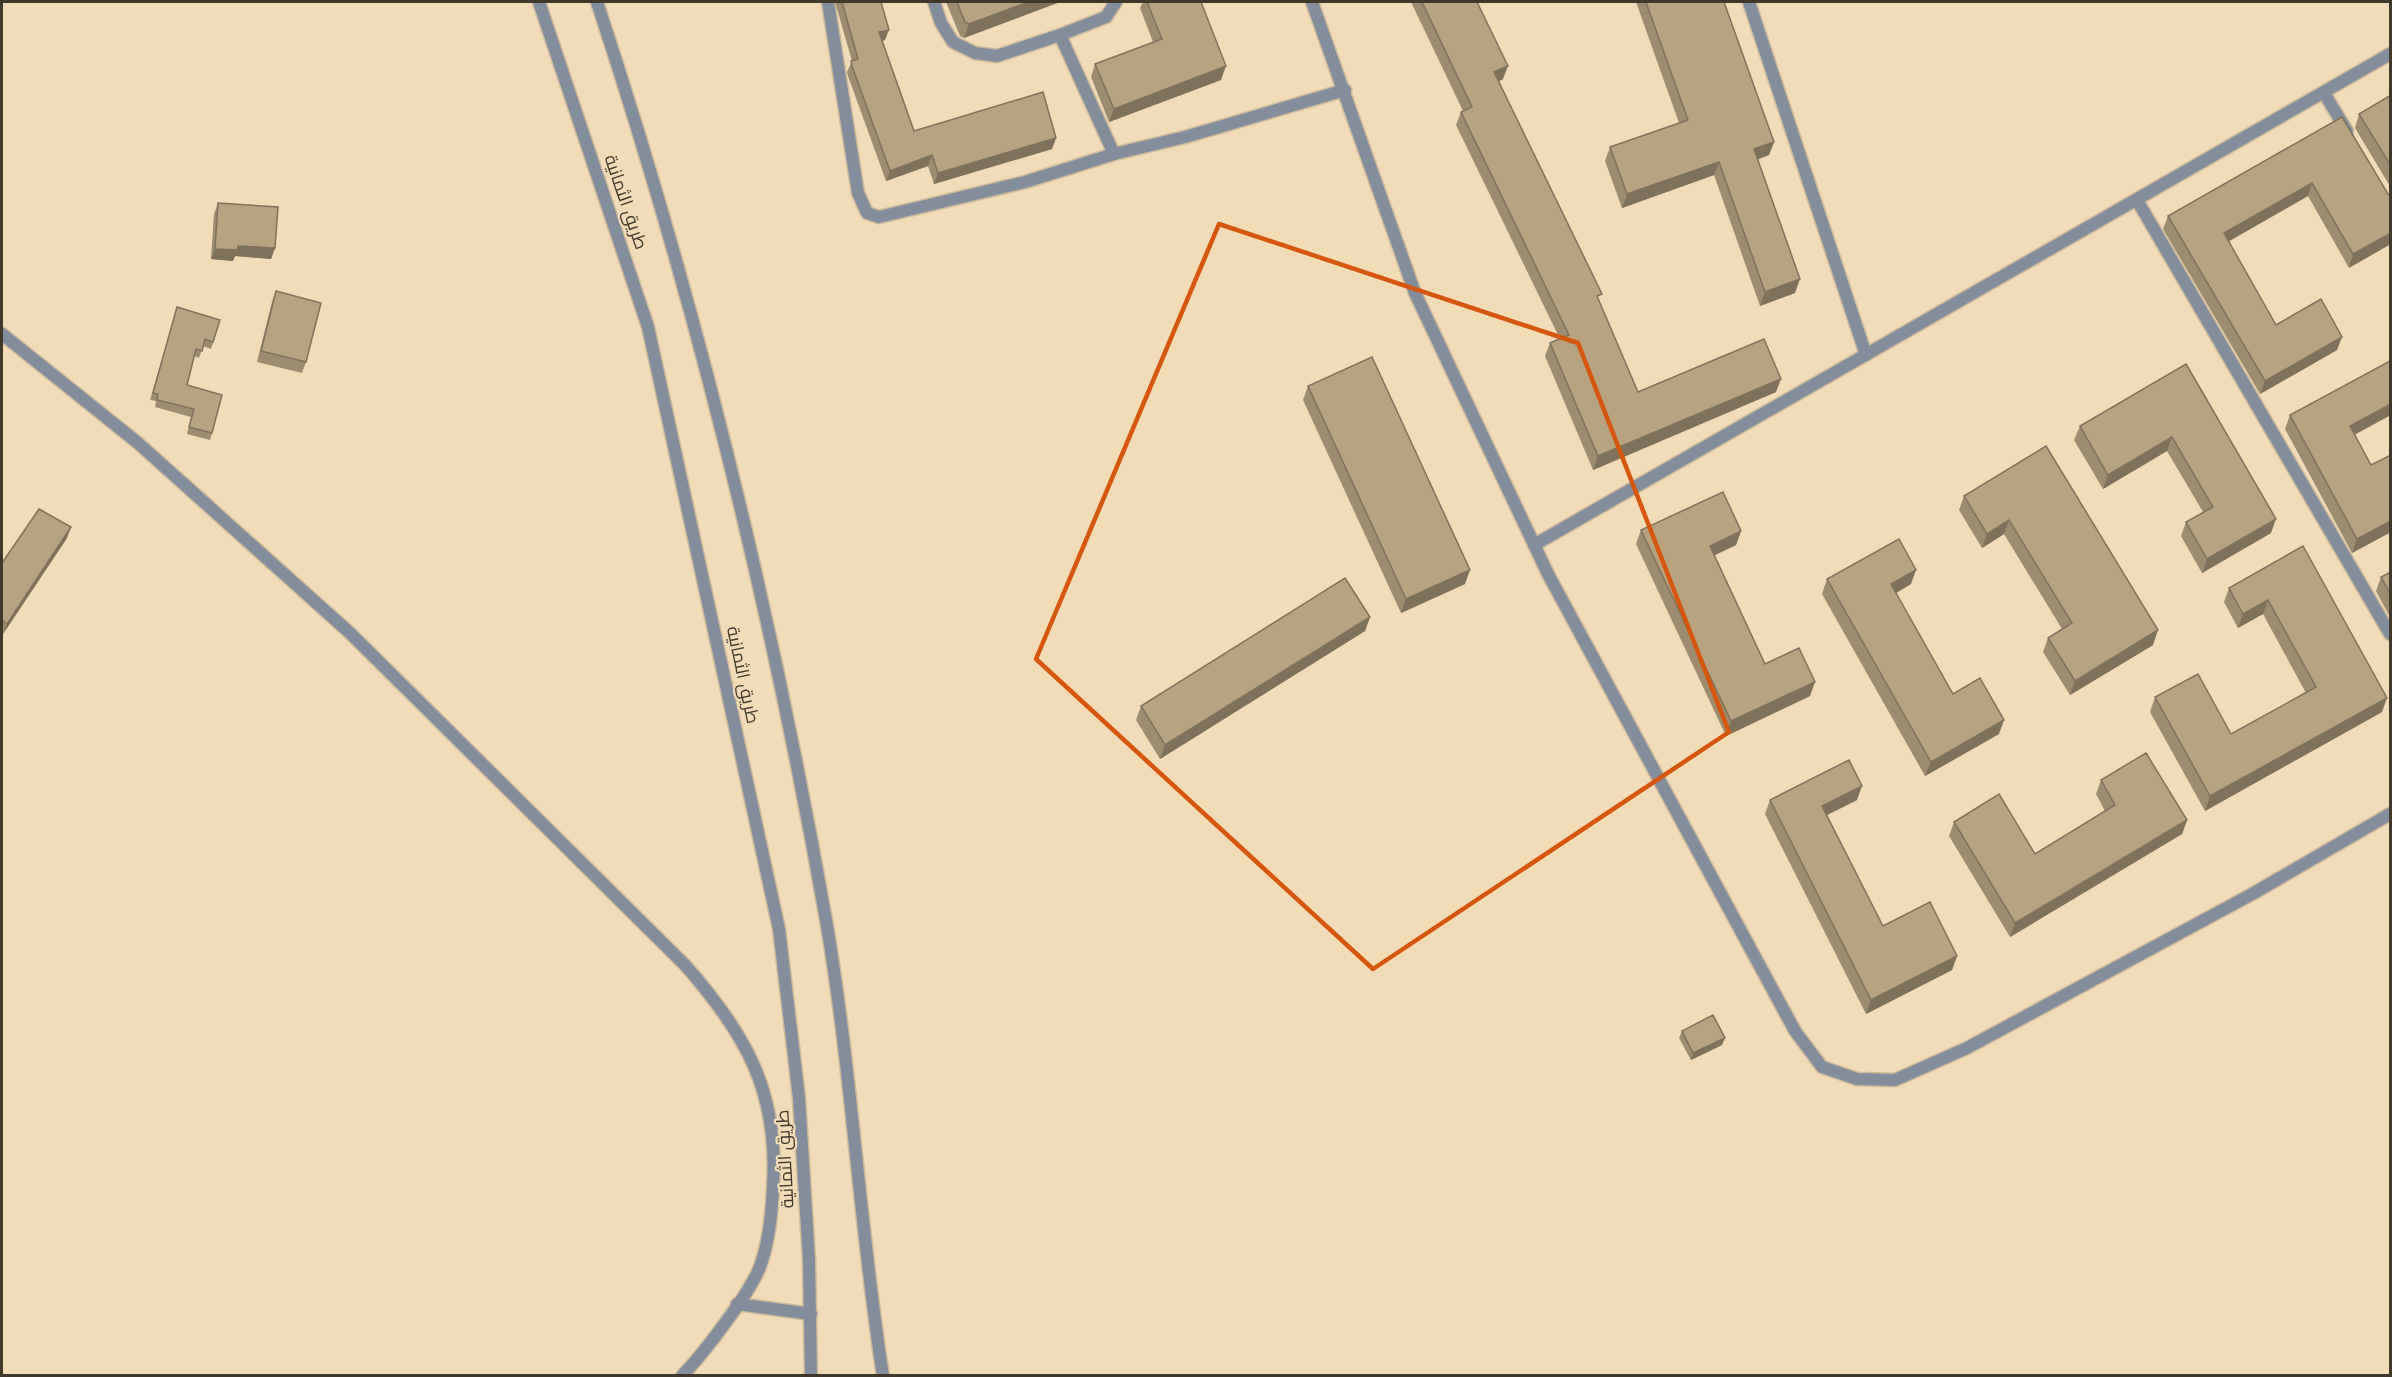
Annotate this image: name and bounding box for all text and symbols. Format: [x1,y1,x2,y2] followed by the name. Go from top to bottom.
[599,151,653,253] street label: طريق الثمانية
[721,624,765,726] street label: طريق الثمانية
[770,1109,800,1209] street label: طريق الثمانية

